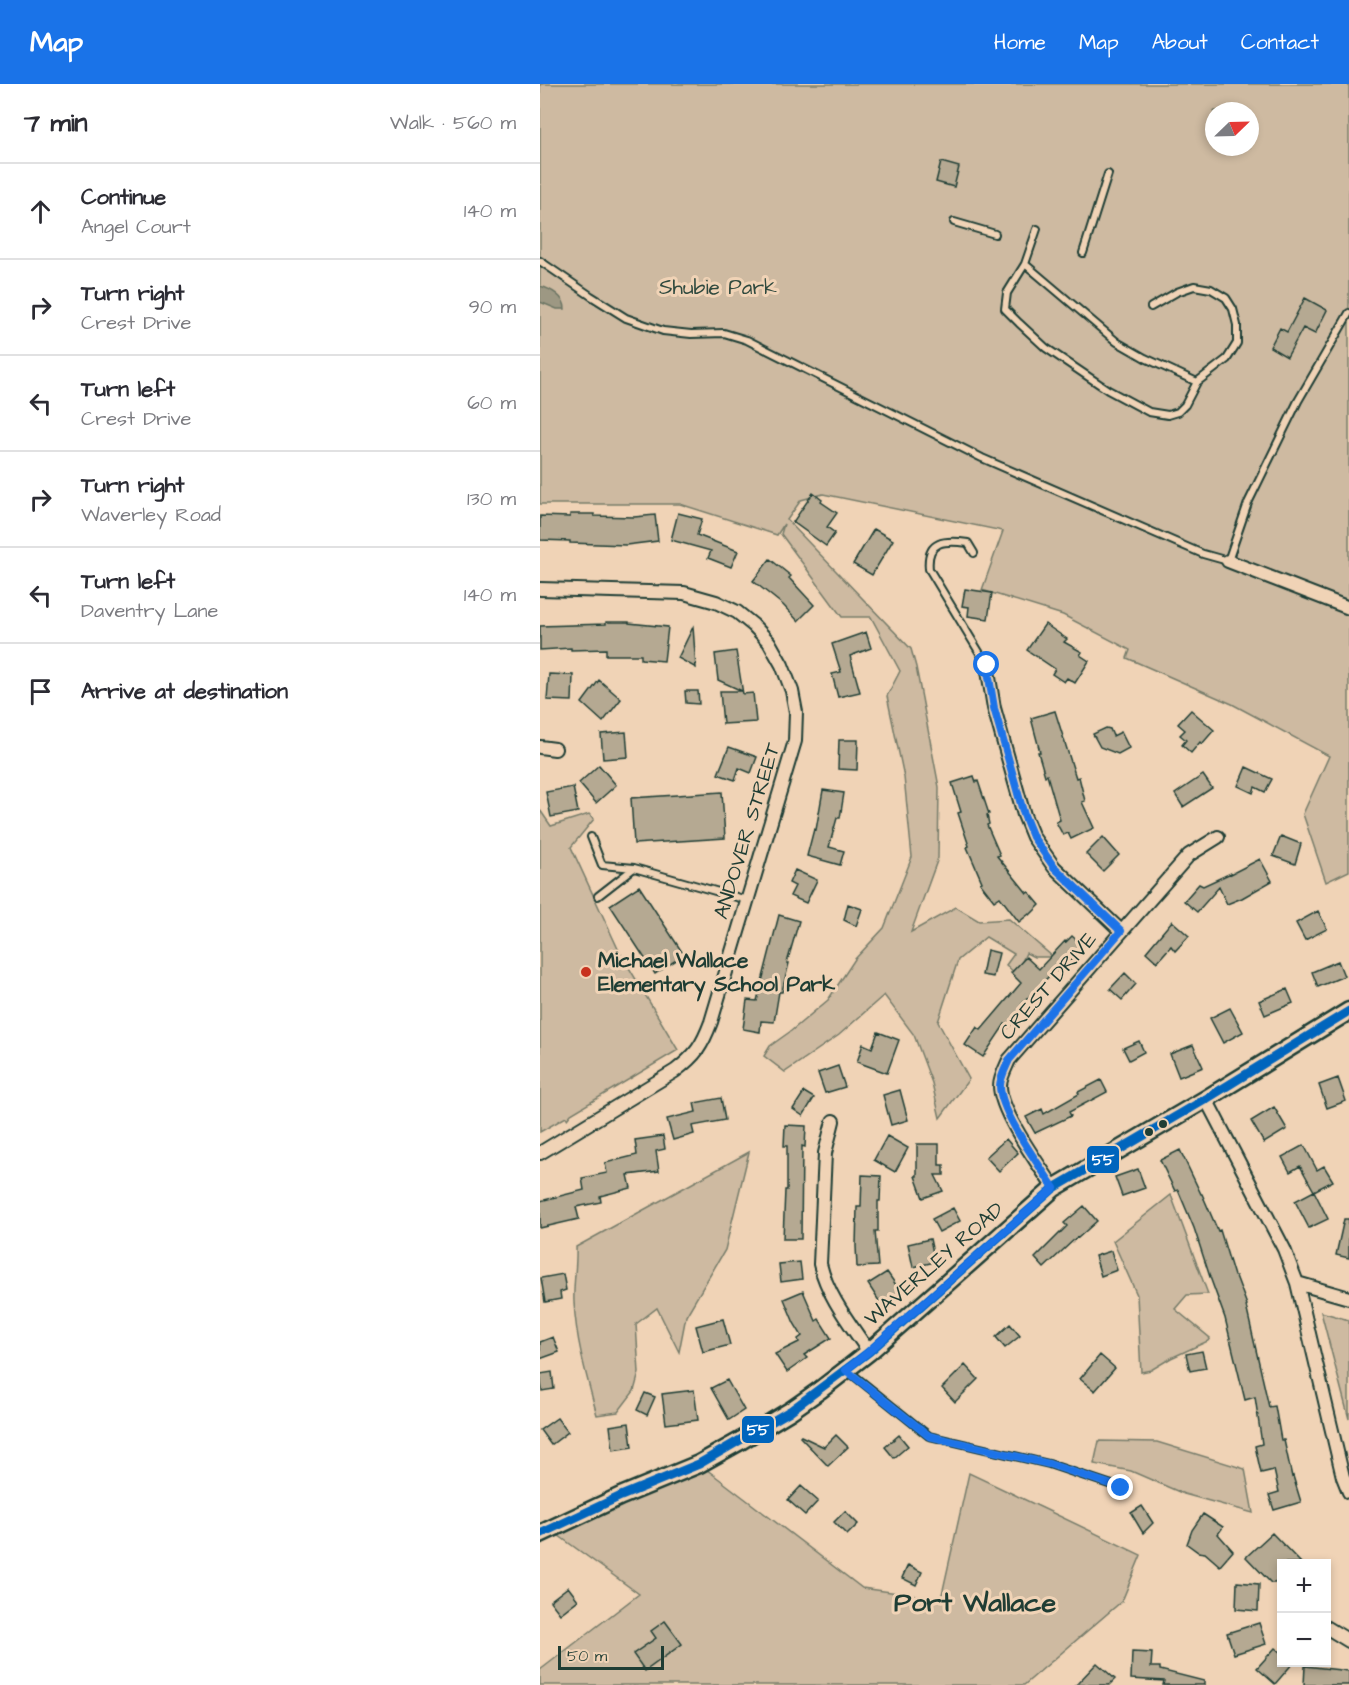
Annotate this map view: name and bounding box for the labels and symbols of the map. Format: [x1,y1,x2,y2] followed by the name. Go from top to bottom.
[1205,102,1259,156] north arrow
[659,273,777,302] park label: Shubie Park
[973,651,999,677] route start
[706,738,788,923] street label: ANDOVER STREET
[993,925,1103,1046] street label: CREST DRIVE
[598,946,835,1002] place label: Michael Wallace Elementary School Park
[579,965,593,979] marker: Michael Wallace Elementary School Park
[1157,1118,1169,1130] unlabelled marker
[1143,1126,1155,1138] unlabelled marker
[1086,1145,1120,1174] line badge: 55
[1092,1149,1115,1171] text: 55
[858,1195,1010,1333] street label: WAVERLEY ROAD
[741,1415,775,1444] line badge: 55
[747,1419,770,1441] text: 55
[1107,1474,1133,1500] route end
[894,1584,1056,1622] district label: Port Wallace
[558,1643,664,1670] scale bar

